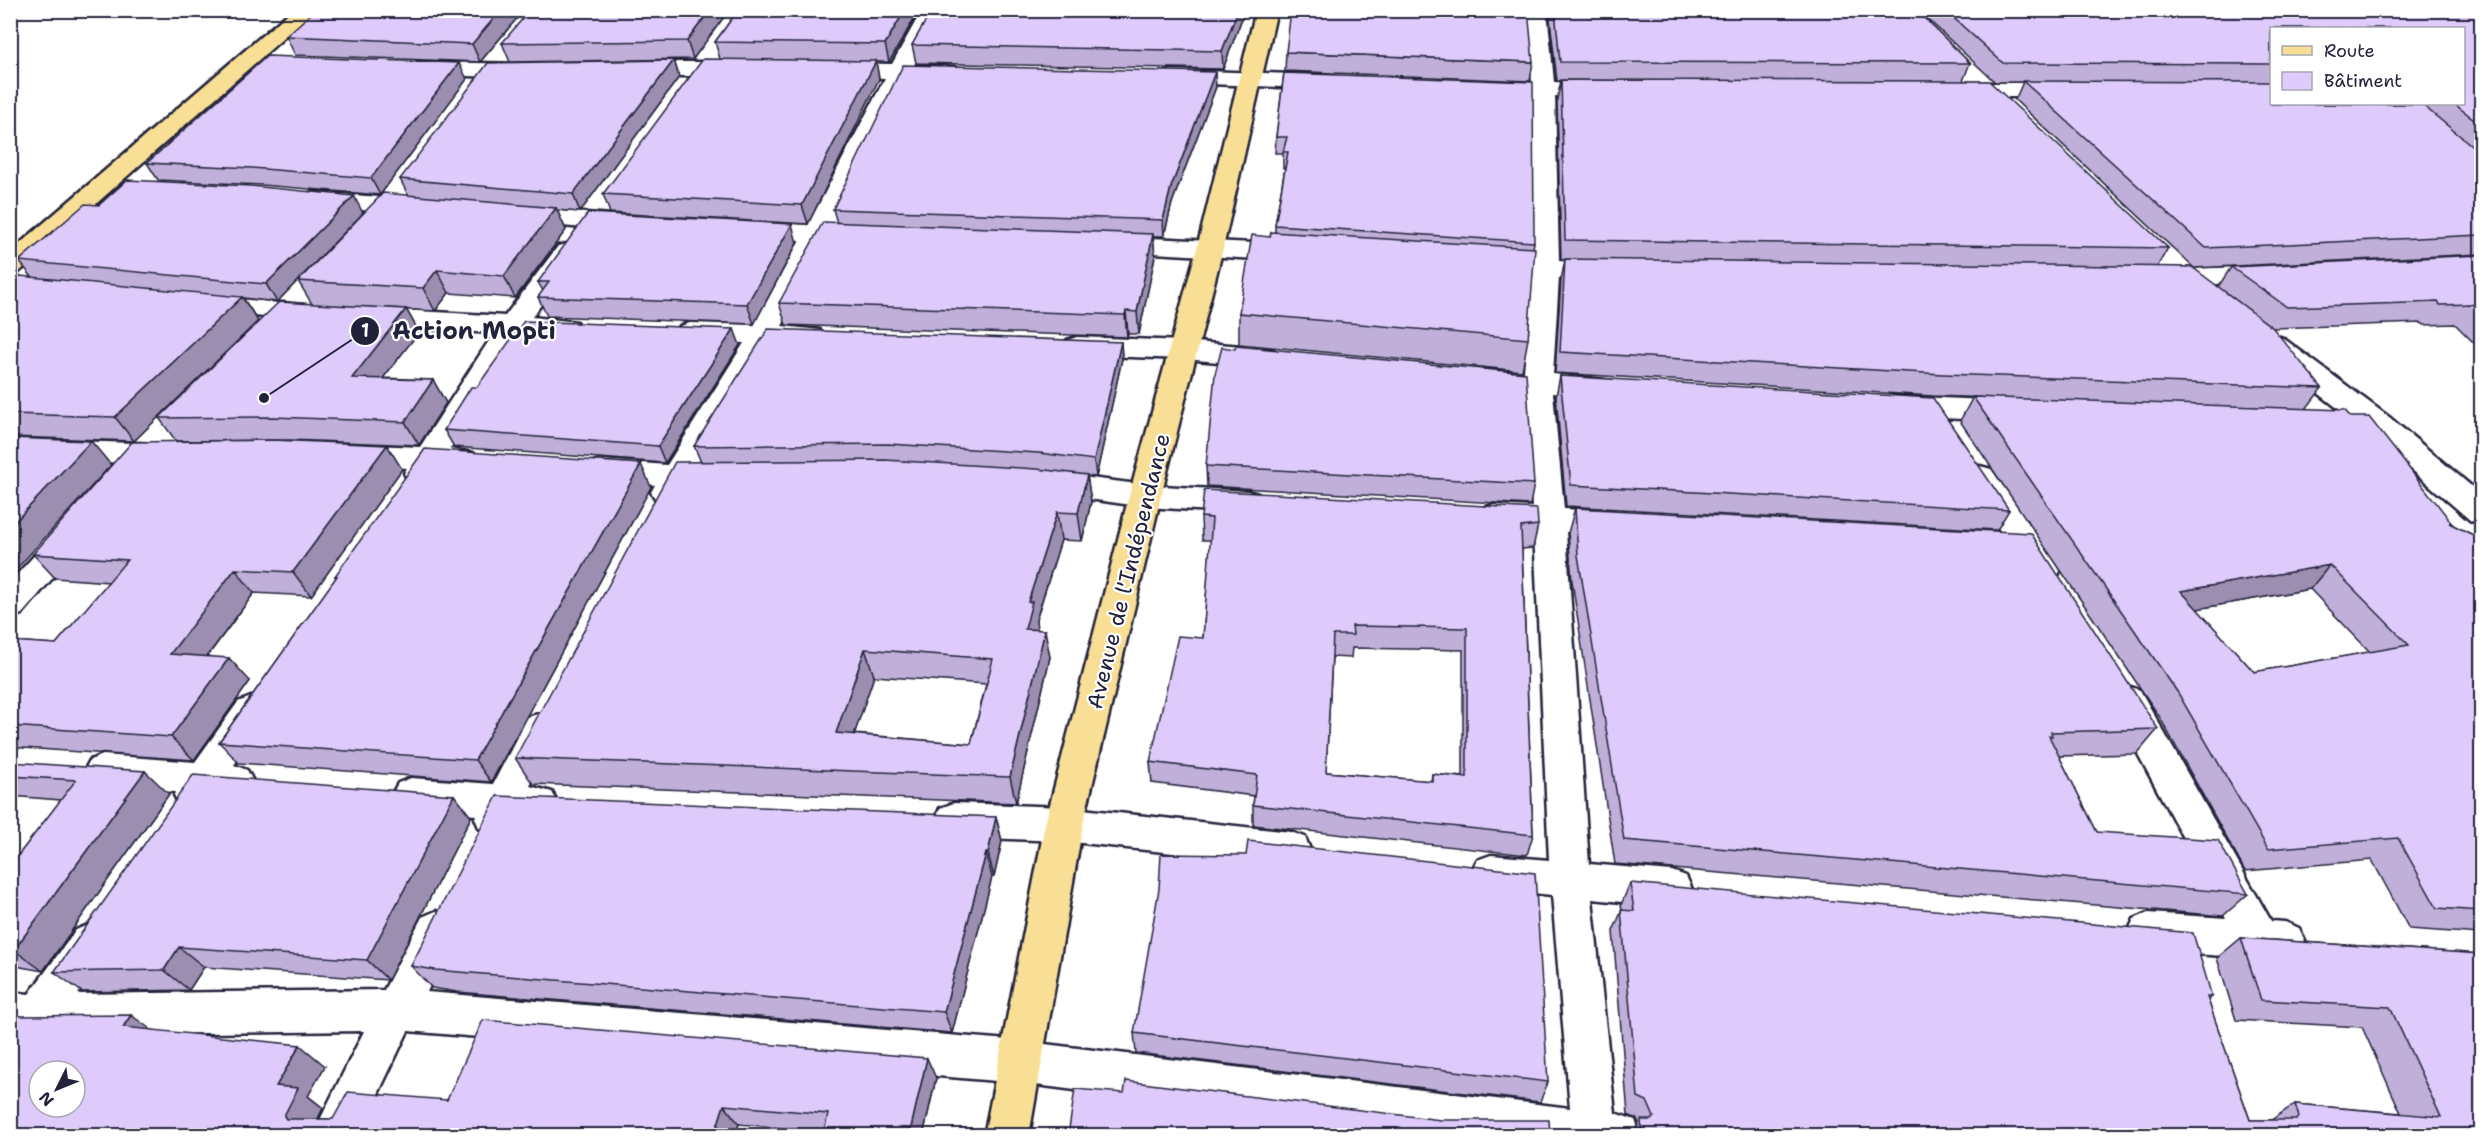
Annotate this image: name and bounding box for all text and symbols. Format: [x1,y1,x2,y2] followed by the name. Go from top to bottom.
[2270,27,2465,105] legend
[2324,39,2375,63] text: Route
[2324,69,2402,93] text: Bâtiment
[350,310,568,352] callout: Action Mopti
[392,315,556,347] text: Action Mopti
[361,319,369,343] text: 1
[1080,430,1177,712] street label: Avenue de l'Indépendance
[27,1059,87,1119] north arrow
[34,1087,58,1111] text: N

